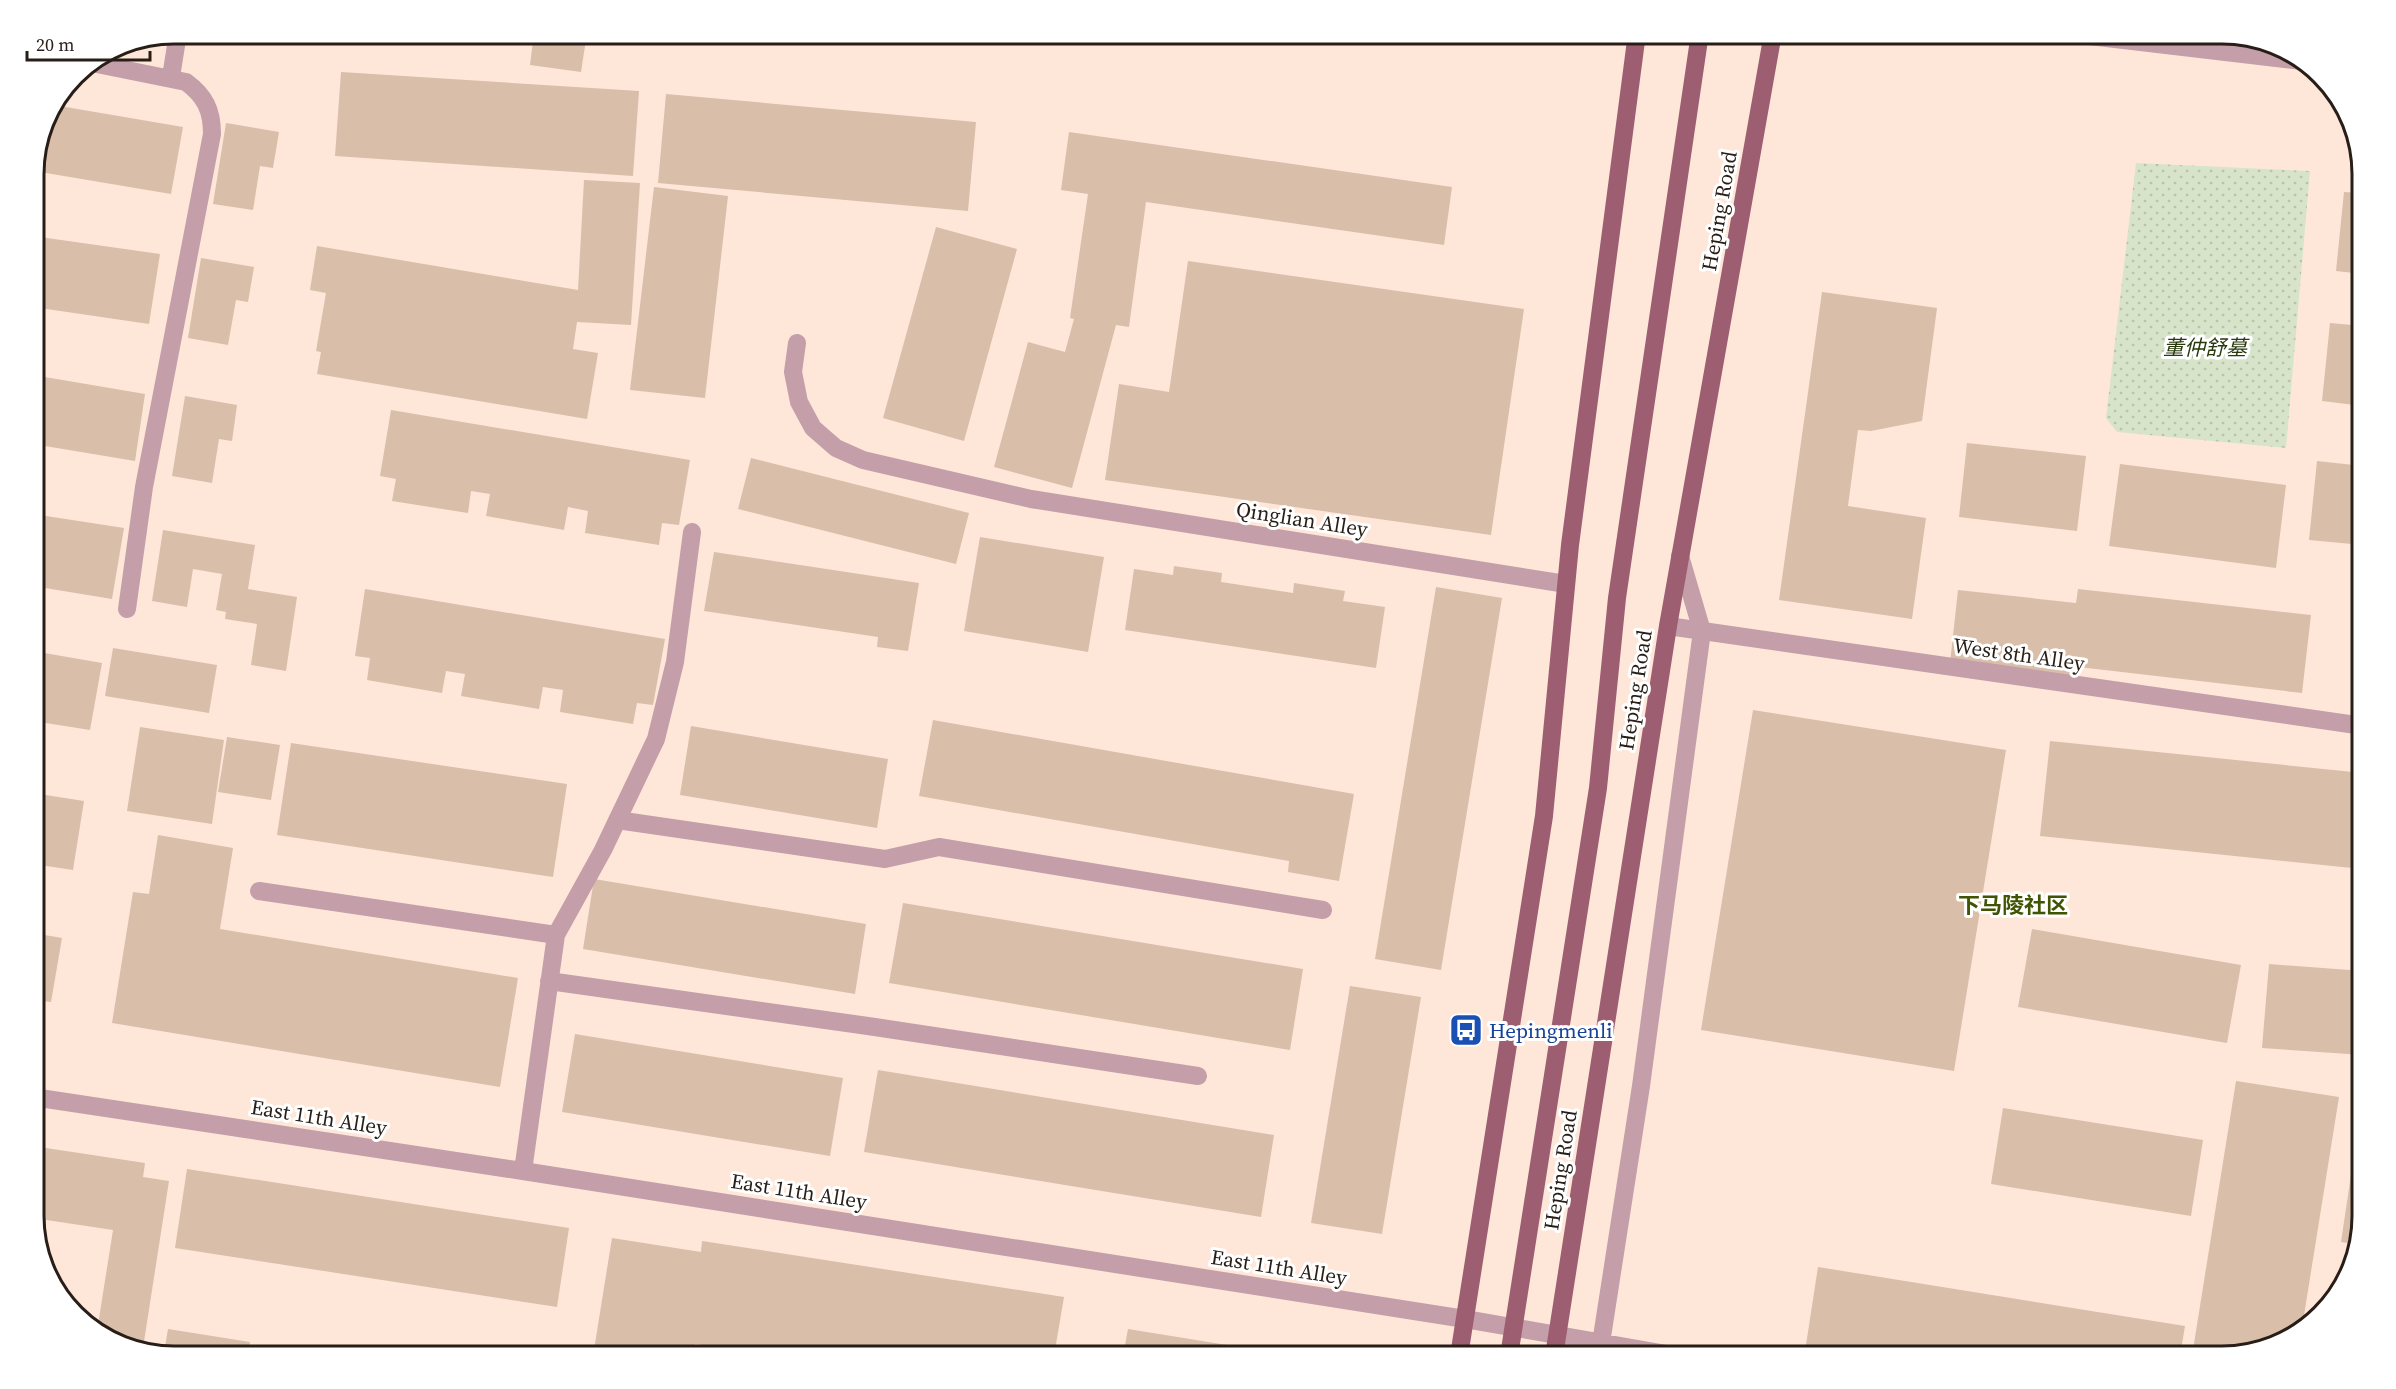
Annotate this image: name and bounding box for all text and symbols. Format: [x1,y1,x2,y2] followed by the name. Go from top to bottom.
[27,24,150,62] scale bar
[36,32,74,57] text: 20 m
[1694,149,1744,273] street label: Heping Road
[2163,333,2250,362] park label: 董仲舒墓
[1234,494,1370,544] street label: Qinglian Alley
[1611,628,1659,752] street label: Heping Road
[1951,630,2087,678] street label: West 8th Alley
[1958,890,2068,920] district label: 下马陵社区
[1448,1012,1484,1048] bus stop icon: Hepingmenli
[1489,1016,1613,1045] place label: Hepingmenli
[249,1092,389,1142] street label: East 11th Alley
[1536,1108,1584,1232] street label: Heping Road
[729,1166,869,1216] street label: East 11th Alley
[1209,1242,1349,1292] street label: East 11th Alley

